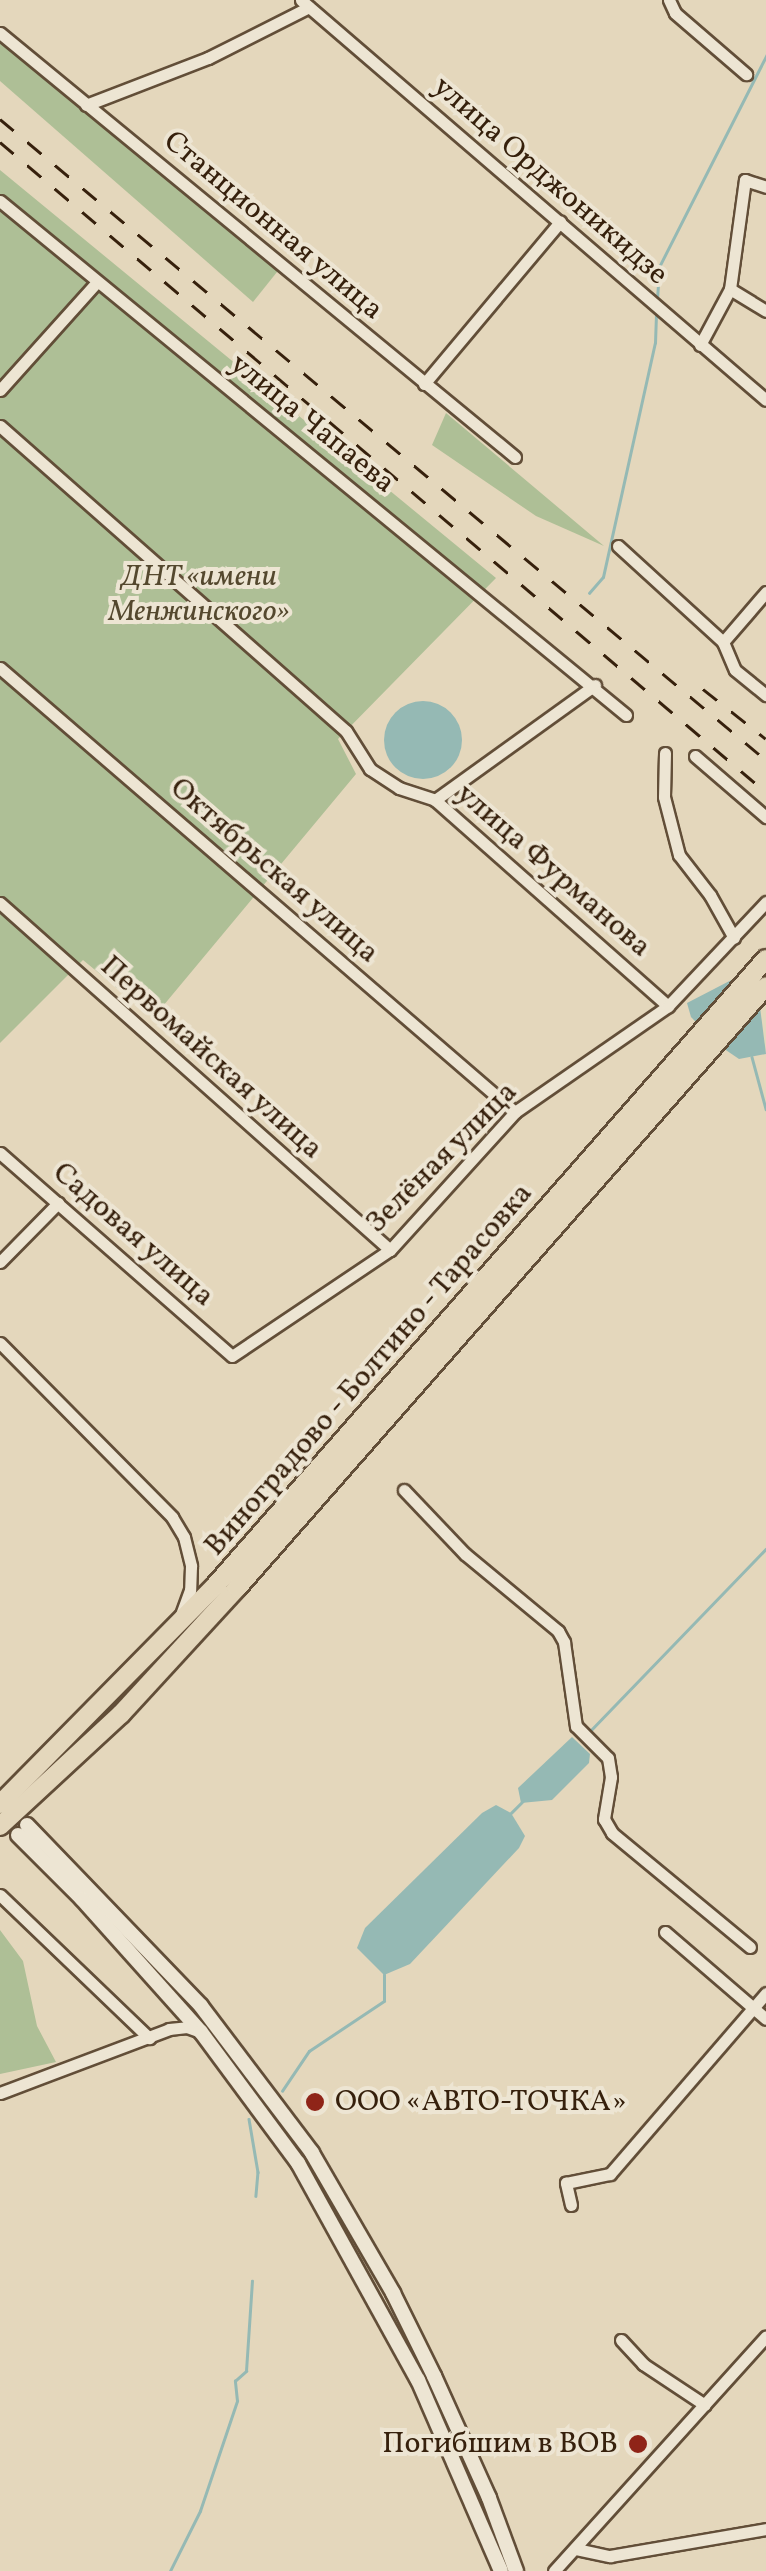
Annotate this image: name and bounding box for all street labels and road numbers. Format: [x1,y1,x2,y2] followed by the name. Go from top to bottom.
[425,69,675,293] street label: улица Орджоникидзе
[156,123,390,329] street label: Станционная улица
[222,346,402,502] street label: улица Чапаева
[162,770,386,972] street label: Октябрьская улица
[448,777,658,965] street label: улица Фурманова
[92,948,330,1168] street label: Первомайская улица
[358,1074,526,1242] street label: Зелёная улица
[45,1155,221,1315] street label: Садовая улица
[196,1175,542,1565] street label: Виноградово - Болтино - Тарасовка

